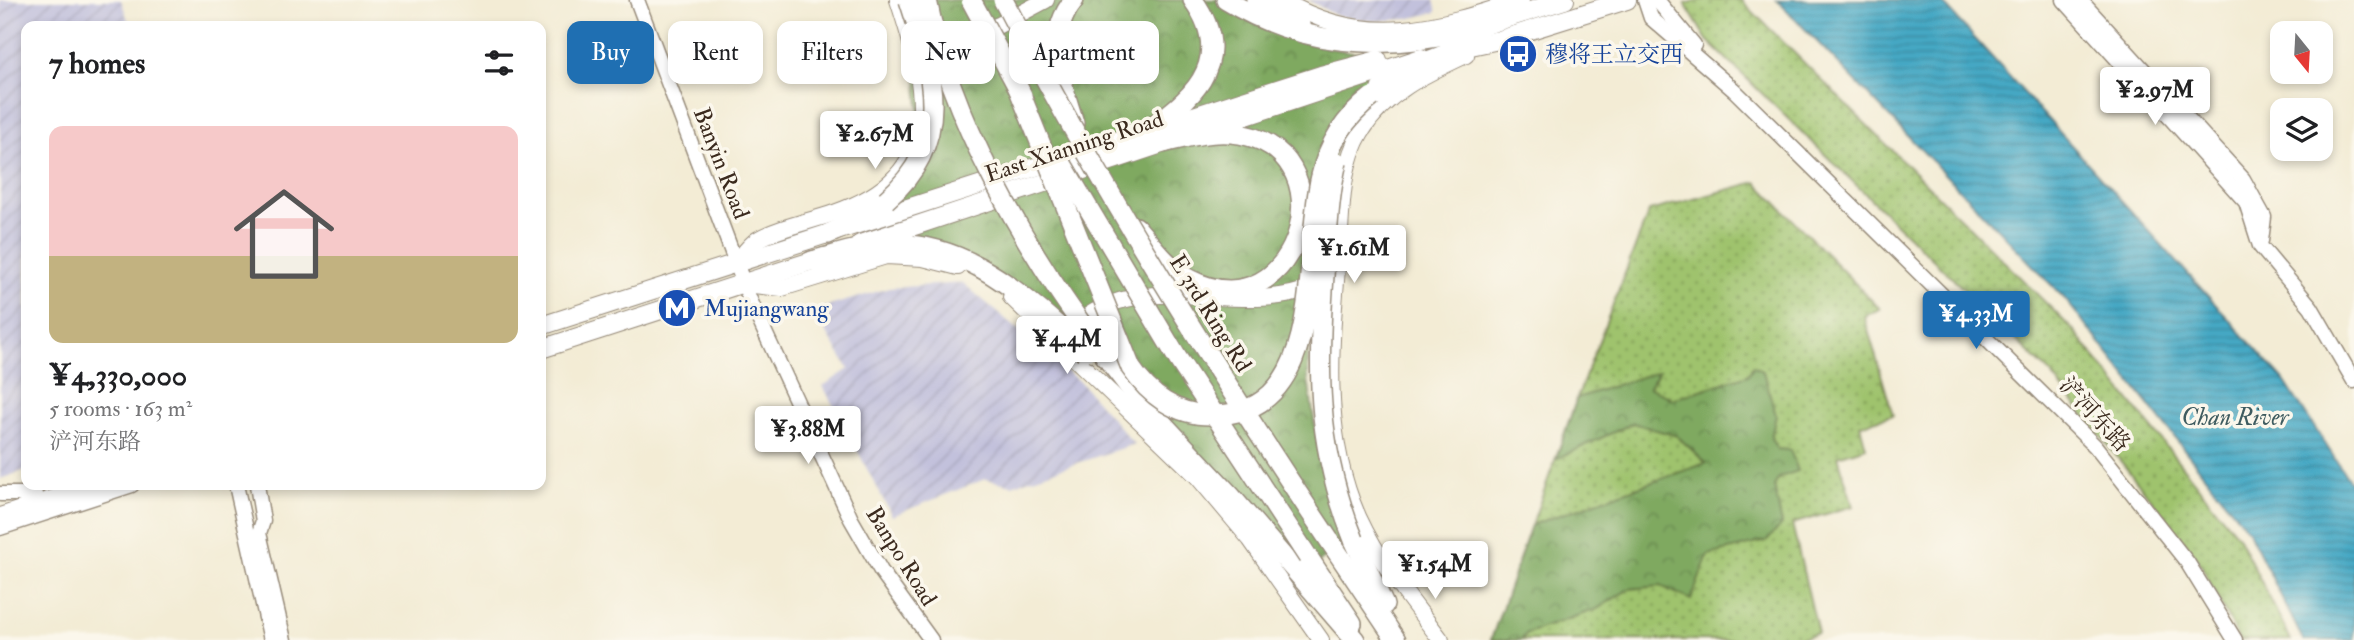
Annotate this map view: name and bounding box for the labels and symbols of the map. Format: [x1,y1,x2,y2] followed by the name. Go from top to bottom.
[2270,21,2333,84] north arrow
[1497,33,1539,75] bus stop icon: 穆将王立交西
[1545,40,1683,69] place label: 穆将王立交西
[2098,68,2212,127] pin: ¥2.97M
[687,103,756,223] street label: Banyin Road
[981,104,1167,189] street label: East Xianning Road
[818,111,932,171] pin: ¥2.67M
[1297,226,1411,285] pin: ¥1.61M
[1163,249,1258,377] street label: E 3rd Ring Rd
[656,287,698,329] metro station icon: Mujiangwang
[1919,292,2033,351] pin: ¥4.33M
[704,294,829,323] place label: Mujiangwang
[1018,316,1116,376] pin: ¥4.4M
[2053,371,2137,458] street label: 浐河东路
[2182,402,2289,433] water label: Chan River
[751,406,865,466] pin: ¥3.88M
[859,501,944,612] street label: Banpo Road
[1378,542,1492,601] pin: ¥1.54M

